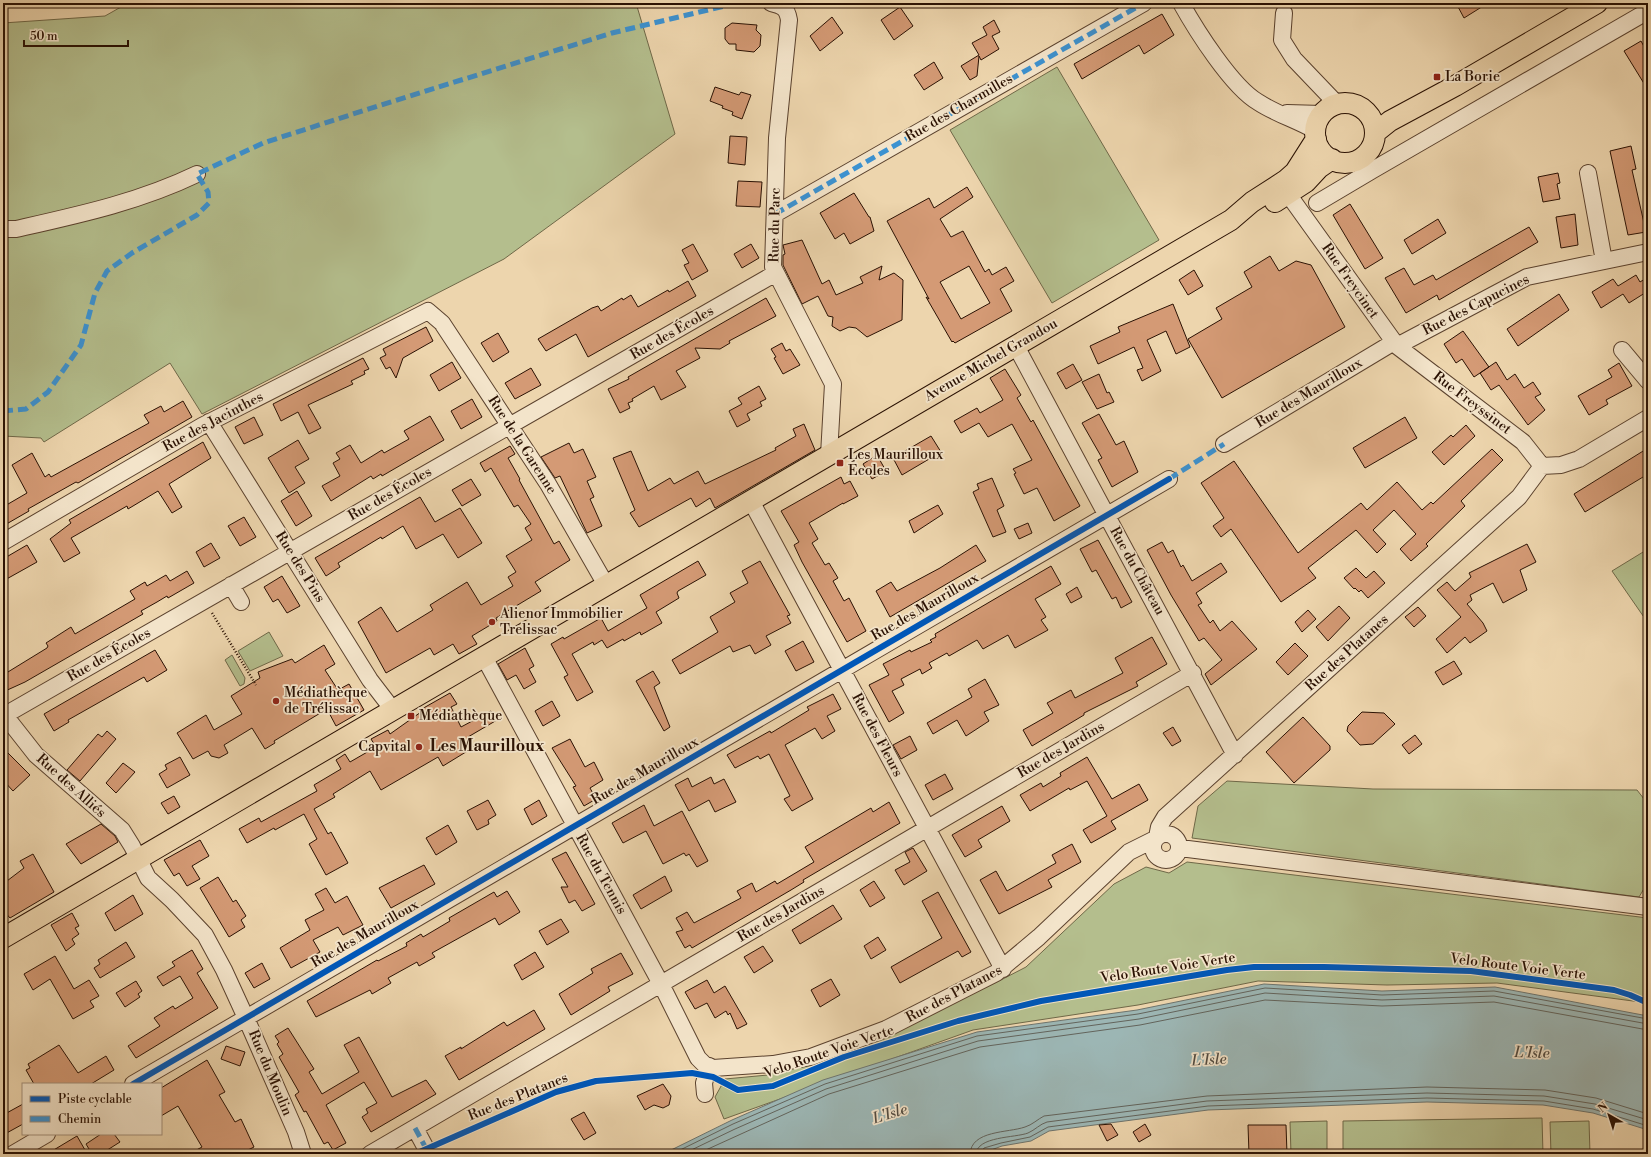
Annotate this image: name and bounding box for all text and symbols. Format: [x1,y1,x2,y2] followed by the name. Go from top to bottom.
[24,22,128,48] scale bar
[30,29,58,44] text: 50 m
[1445,68,1500,86] place label: La Borie
[902,70,1016,146] street label: Rue des Charmilles
[1432,72,1442,82] marker: La Borie
[765,187,785,263] street label: Rue du Parc
[1317,240,1383,322] street label: Rue Freycinet
[1419,270,1533,340] street label: Rue des Capucines
[626,300,717,364] street label: Rue des Écoles
[920,314,1061,406] street label: Avenue Michel Grandou
[1252,354,1366,432] street label: Rue des Maurilloux
[1429,368,1515,438] street label: Rue Freyssinet
[160,388,266,456] street label: Rue des Jacinthes
[483,392,561,498] street label: Rue de la Garenne
[848,446,944,480] place label: Les Maurilloux Écoles
[835,458,845,468] marker: Les Maurilloux Écoles
[344,461,435,525] street label: Rue des Écoles
[1105,524,1169,618] street label: Rue du Château
[271,528,329,606] street label: Rue des Pins
[868,568,983,645] street label: Rue des Maurilloux
[499,605,623,639] place label: Alienor Immobilier Trelissac
[1301,611,1393,695] street label: Rue des Platanes
[487,617,497,627] marker: Alienor Immobilier Trelissac
[63,622,154,686] street label: Rue des Écoles
[284,684,367,718] place label: Médiathèque de Trélissac
[847,690,907,780] street label: Rue des Fleurs
[271,696,281,706] marker: Médiathèque de Trélissac
[419,707,502,725] place label: Médiathèque
[406,711,416,721] marker: Médiathèque
[1014,718,1108,782] street label: Rue des Jardins
[588,732,703,809] street label: Rue des Maurilloux
[430,736,545,756] district label: Les Maurilloux
[358,738,411,756] place label: Capvital
[414,742,424,752] marker: Capvital
[33,750,109,822] street label: Rue des Alliés
[571,830,631,918] street label: Rue du Tennis
[734,882,828,946] street label: Rue des Jardins
[308,895,423,972] street label: Rue des Maurilloux
[1098,948,1237,988] street label: Velo Route Voie Verte
[1448,950,1587,984] street label: Velo Route Voie Verte
[903,961,1005,1027] street label: Rue des Platanes
[761,1021,896,1083] street label: Velo Route Voie Verte
[244,1027,296,1119] street label: Rue du Moulin
[1513,1043,1550,1063] water label: L'Isle
[1190,1050,1227,1070] water label: L'Isle
[465,1069,571,1125] street label: Rue des Platanes
[22,1083,162,1135] legend
[58,1092,132,1107] text: Piste cyclable
[1589,1095,1629,1135] north arrow
[869,1100,910,1129] water label: L'Isle
[1596,1100,1611,1116] text: N
[58,1112,101,1127] text: Chemin

